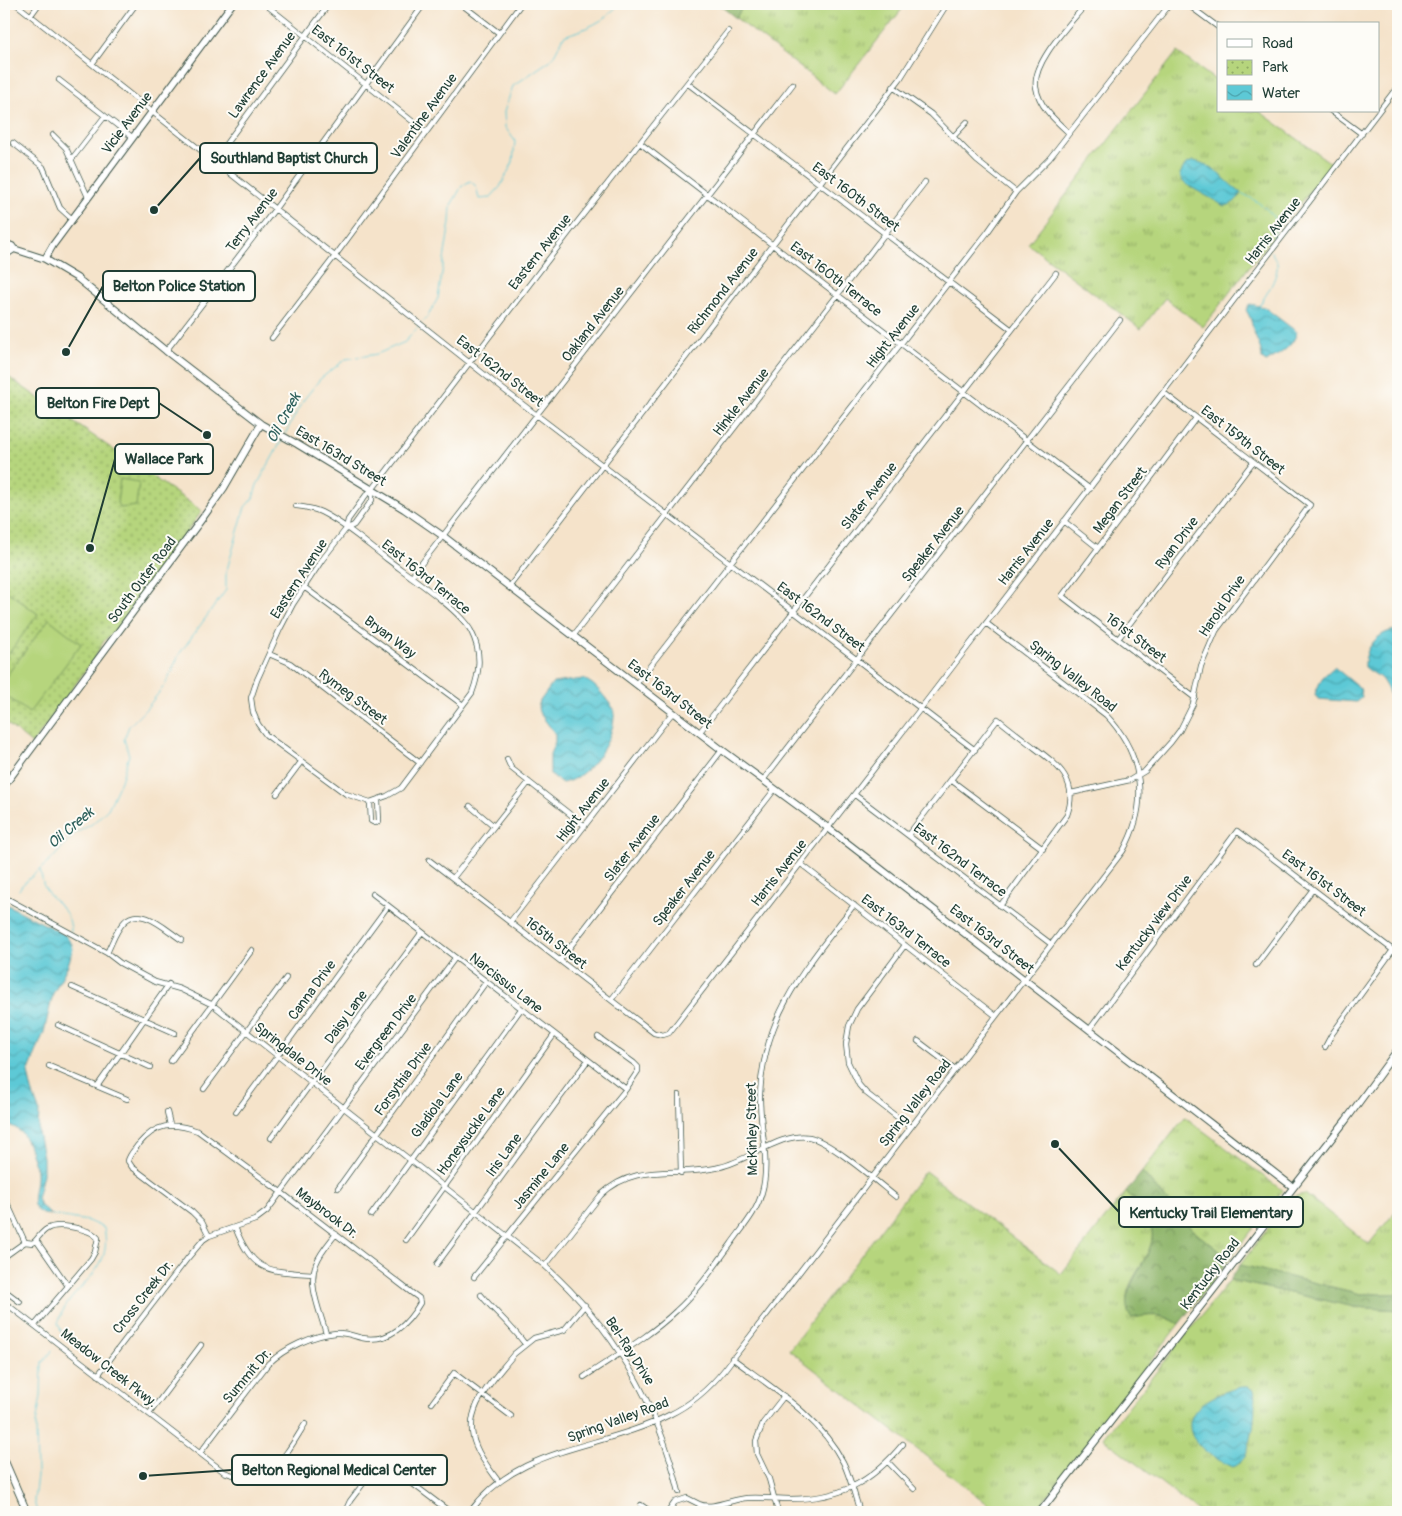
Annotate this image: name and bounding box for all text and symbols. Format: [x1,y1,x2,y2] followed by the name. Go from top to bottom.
[308,21,398,97] street label: East 161st Street
[1217,22,1380,112] legend
[225,28,299,122] street label: Lawrence Avenue
[1262,34,1293,53] text: Road
[1262,58,1289,77] text: Park
[387,70,461,162] street label: Valentine Avenue
[1262,84,1301,103] text: Water
[98,88,156,157] street label: Vicie Avenue
[200,143,377,173] callout: Southland Baptist Church
[210,149,368,168] text: Southland Baptist Church
[809,159,903,236] street label: East 160th Street
[222,185,282,255] street label: Terry Avenue
[1242,194,1304,268] street label: Harris Avenue
[505,211,575,293] street label: Eastern Avenue
[787,238,885,320] street label: East 160th Terrace
[684,244,762,338] street label: Richmond Avenue
[103,271,255,301] callout: Belton Police Station
[113,277,246,296] text: Belton Police Station
[558,283,628,365] street label: Oakland Avenue
[863,300,923,372] street label: Hight Avenue
[453,332,547,411] street label: East 162nd Street
[709,365,773,439] street label: Hinkle Avenue
[36,388,159,418] callout: Belton Fire Dept
[263,388,306,446] water label: Oil Creek
[47,394,150,413] text: Belton Fire Dept
[1197,402,1289,478] street label: East 159th Street
[293,422,390,490] street label: East 163rd Street
[115,444,213,474] callout: Wallace Park
[125,450,204,469] text: Wallace Park
[837,459,901,533] street label: Slater Avenue
[1089,463,1151,537] street label: Megan Street
[898,502,968,585] street label: Speaker Avenue
[1152,513,1202,572] street label: Ryan Drive
[995,515,1057,589] street label: Harris Avenue
[104,533,180,626] street label: South Outer Road
[267,536,331,622] street label: Eastern Avenue
[378,536,474,618] street label: East 163rd Terrace
[1195,572,1249,640] street label: Harold Drive
[774,578,869,656] street label: East 162nd Street
[1102,610,1170,667] street label: 161st Street
[361,612,419,662] street label: Bryan Way
[1026,636,1120,716] street label: Spring Valley Road
[624,656,716,733] street label: East 163rd Street
[315,666,391,729] street label: Rymeg Street
[553,774,613,846] street label: Hight Avenue
[44,802,99,853] water label: Oil Creek
[600,811,664,885] street label: Slater Avenue
[910,819,1010,901] street label: East 162nd Terrace
[748,836,810,910] street label: Harris Avenue
[649,846,719,929] street label: Speaker Avenue
[1279,846,1370,920] street label: East 161st Street
[1112,872,1196,974] street label: Kentucky view Drive
[858,891,954,971] street label: East 163rd Terrace
[946,901,1038,978] street label: East 163rd Street
[521,913,591,973] street label: 165th Street
[466,949,546,1017] street label: Narcissus Lane
[285,957,340,1023] street label: Canna Drive
[321,987,371,1047] street label: Daisy Lane
[352,990,420,1074] street label: Evergreen Drive
[251,1018,335,1090] street label: Springdale Drive
[371,1039,435,1119] street label: Forsythia Drive
[875,1056,955,1150] street label: Spring Valley Road
[407,1069,467,1141] street label: Gladiola Lane
[743,1082,761,1176] street label: McKinley Street
[433,1083,509,1179] street label: Honeysuckle Lane
[483,1130,525,1180] street label: Iris Lane
[509,1139,573,1213] street label: Jasmine Lane
[292,1184,362,1242] street label: Maybrook Dr.
[1119,1197,1303,1227] callout: Kentucky Trail Elementary
[1129,1204,1293,1223] text: Kentucky Trail Elementary
[1177,1235,1243,1313] street label: Kentucky Road
[109,1257,177,1337] street label: Cross Creek Dr.
[602,1314,658,1388] street label: Bel-Ray Drive
[57,1325,161,1411] street label: Meadow Creek Pkwy.
[219,1345,275,1407] street label: Summit Dr.
[565,1394,671,1446] street label: Spring Valley Road
[232,1455,447,1485] callout: Belton Regional Medical Center
[242,1461,437,1480] text: Belton Regional Medical Center

